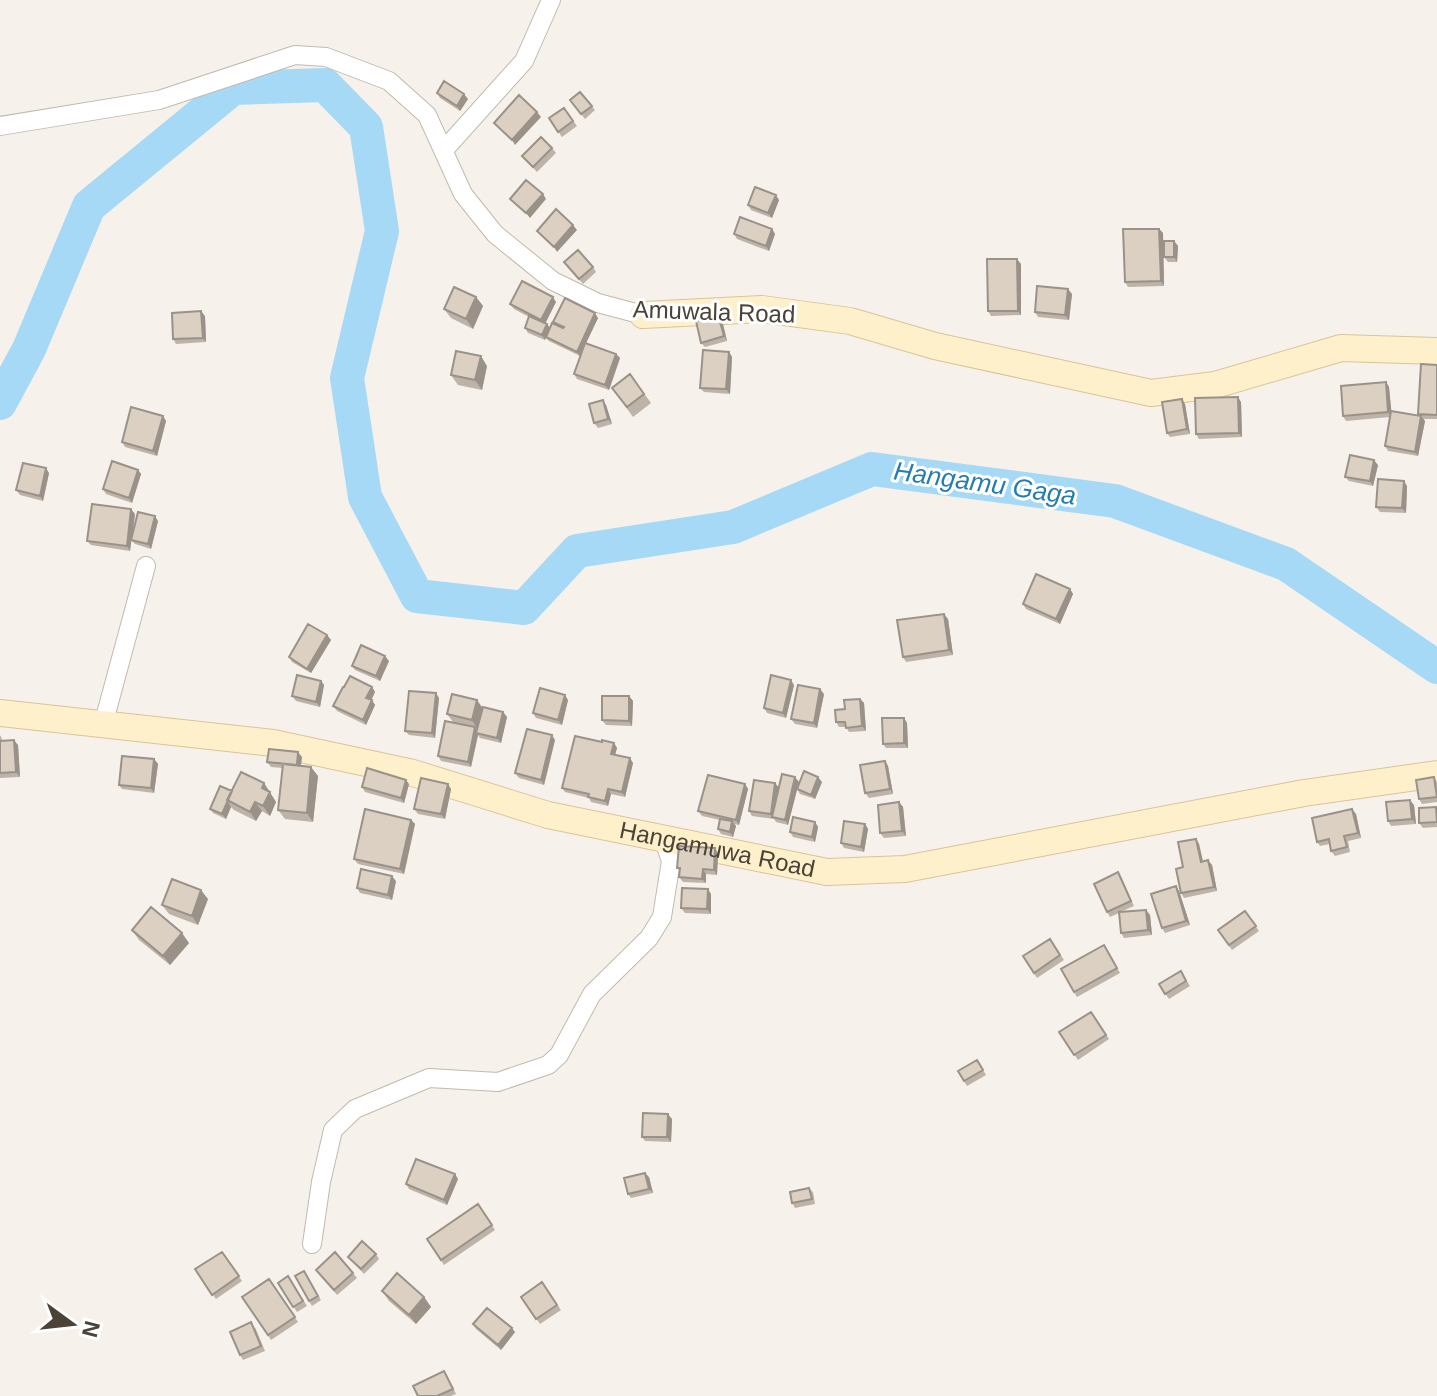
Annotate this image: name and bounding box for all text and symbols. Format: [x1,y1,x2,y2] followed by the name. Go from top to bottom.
[632,295,796,328] street label: Amuwala Road
[892,455,1078,511] water label: Hangamu Gaga
[617,816,818,882] street label: Hangamuwa Road
[32,1284,112,1364] north arrow
[77,1318,105,1340] text: N

